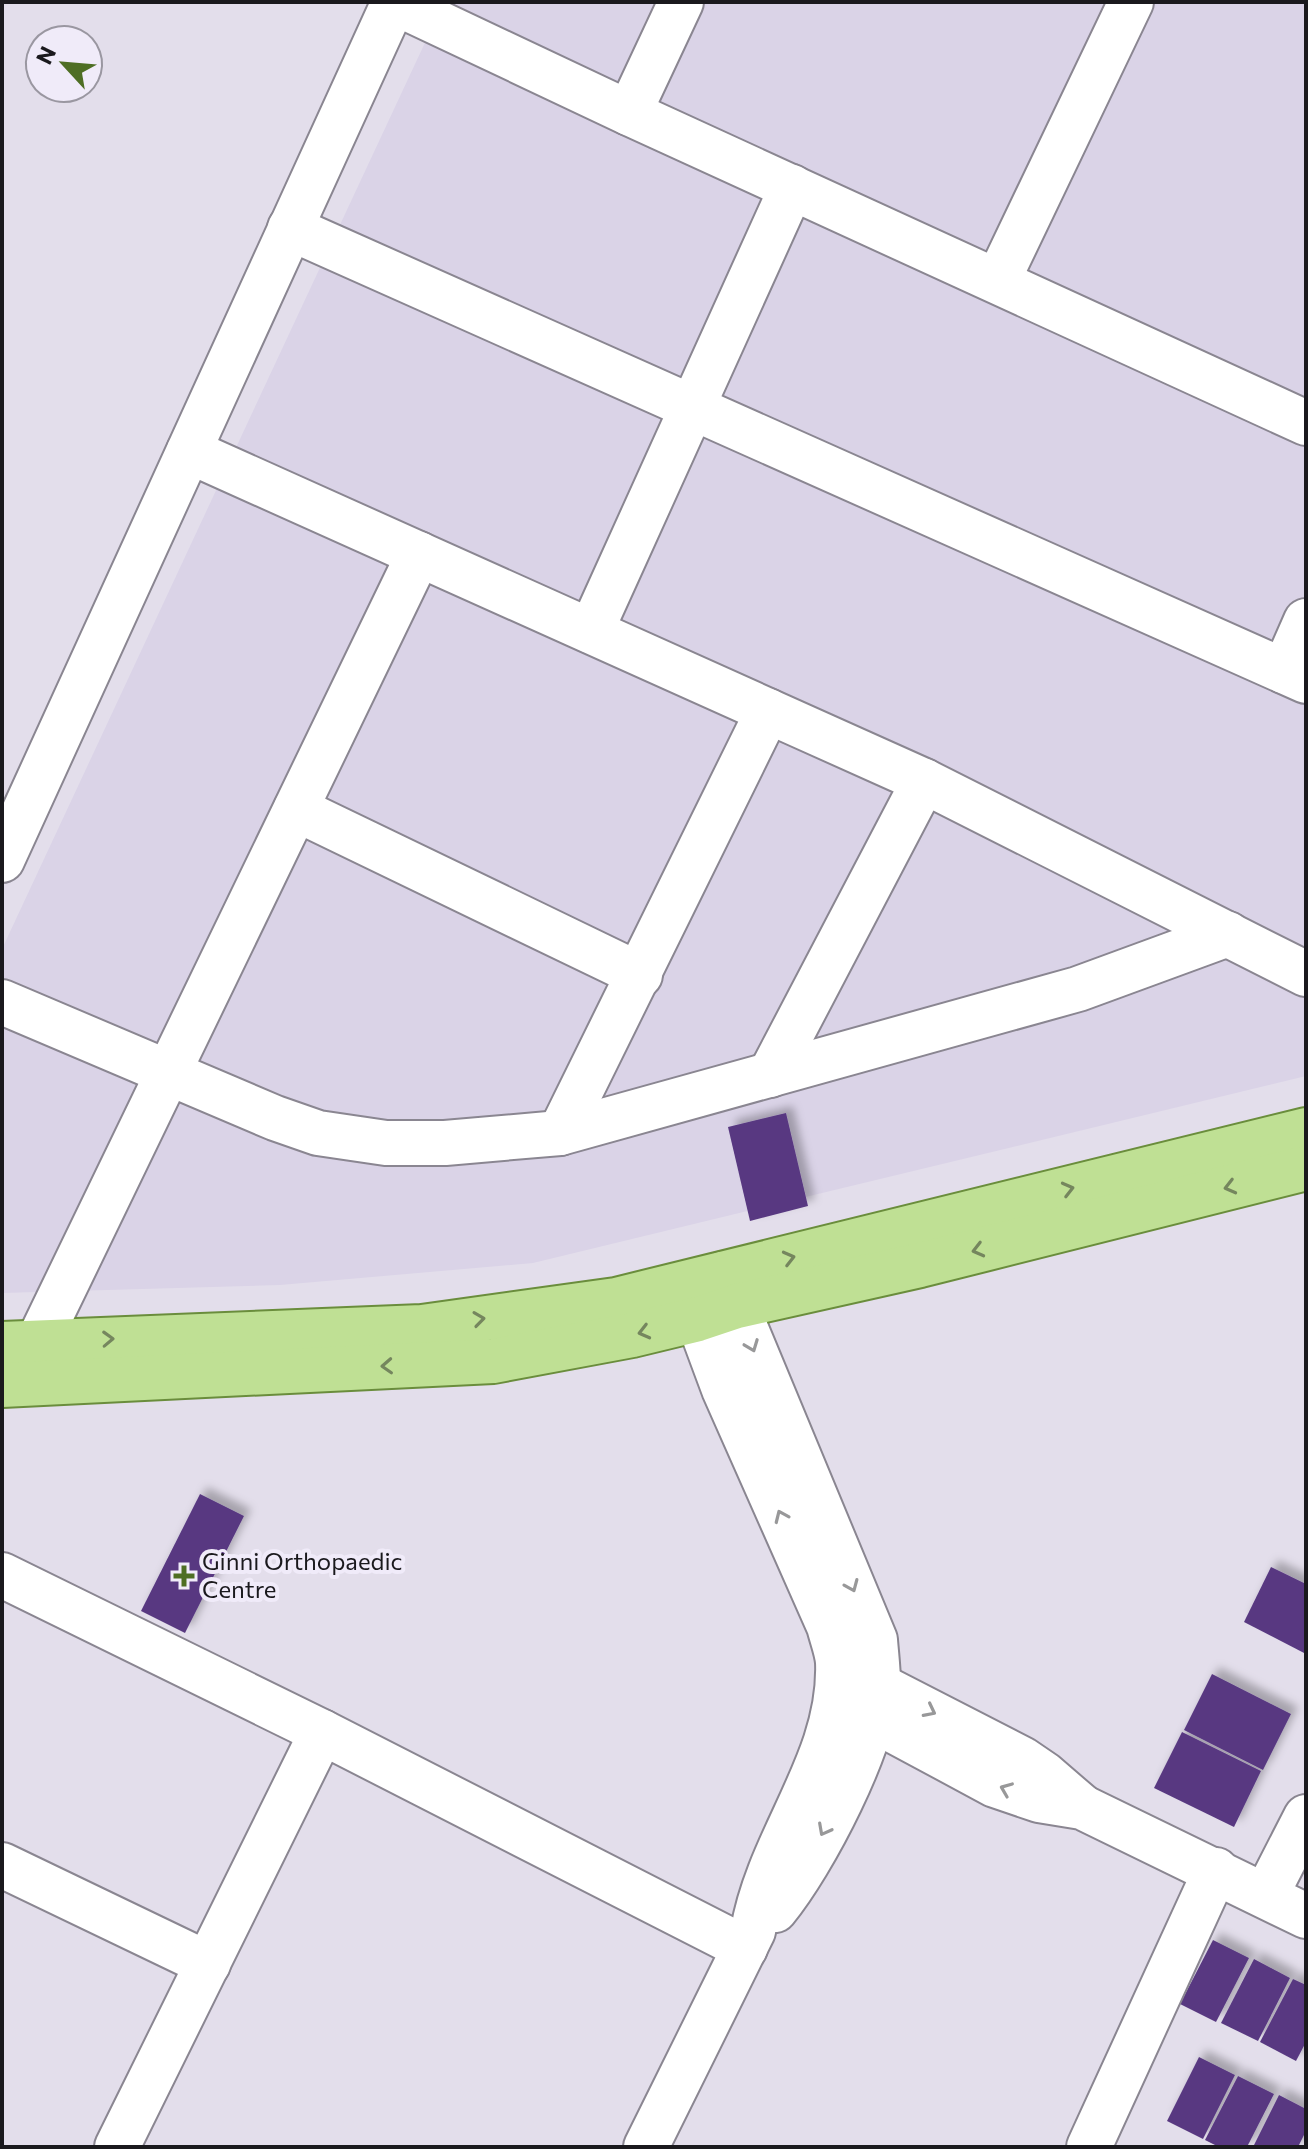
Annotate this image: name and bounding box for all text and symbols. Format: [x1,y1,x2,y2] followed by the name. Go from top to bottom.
[24,24,104,104] north arrow
[30,42,61,68] text: N
[1224,1177,1238,1194] one-way arrow
[1061,1181,1075,1198] one-way arrow
[972,1241,986,1258] one-way arrow
[781,1250,795,1267] one-way arrow
[472,1311,486,1328] one-way arrow
[638,1322,652,1339] one-way arrow
[102,1331,115,1348] one-way arrow
[742,1338,759,1352] one-way arrow
[380,1358,393,1375] one-way arrow
[774,1510,790,1524] one-way arrow
[202,1546,402,1603] place label: Ginni Orthopaedic Centre
[173,1565,195,1587] marker: Ginni Orthopaedic Centre
[843,1578,859,1592] one-way arrow
[921,1702,936,1717] one-way arrow
[1000,1782,1014,1798] one-way arrow
[819,1822,834,1837] one-way arrow

